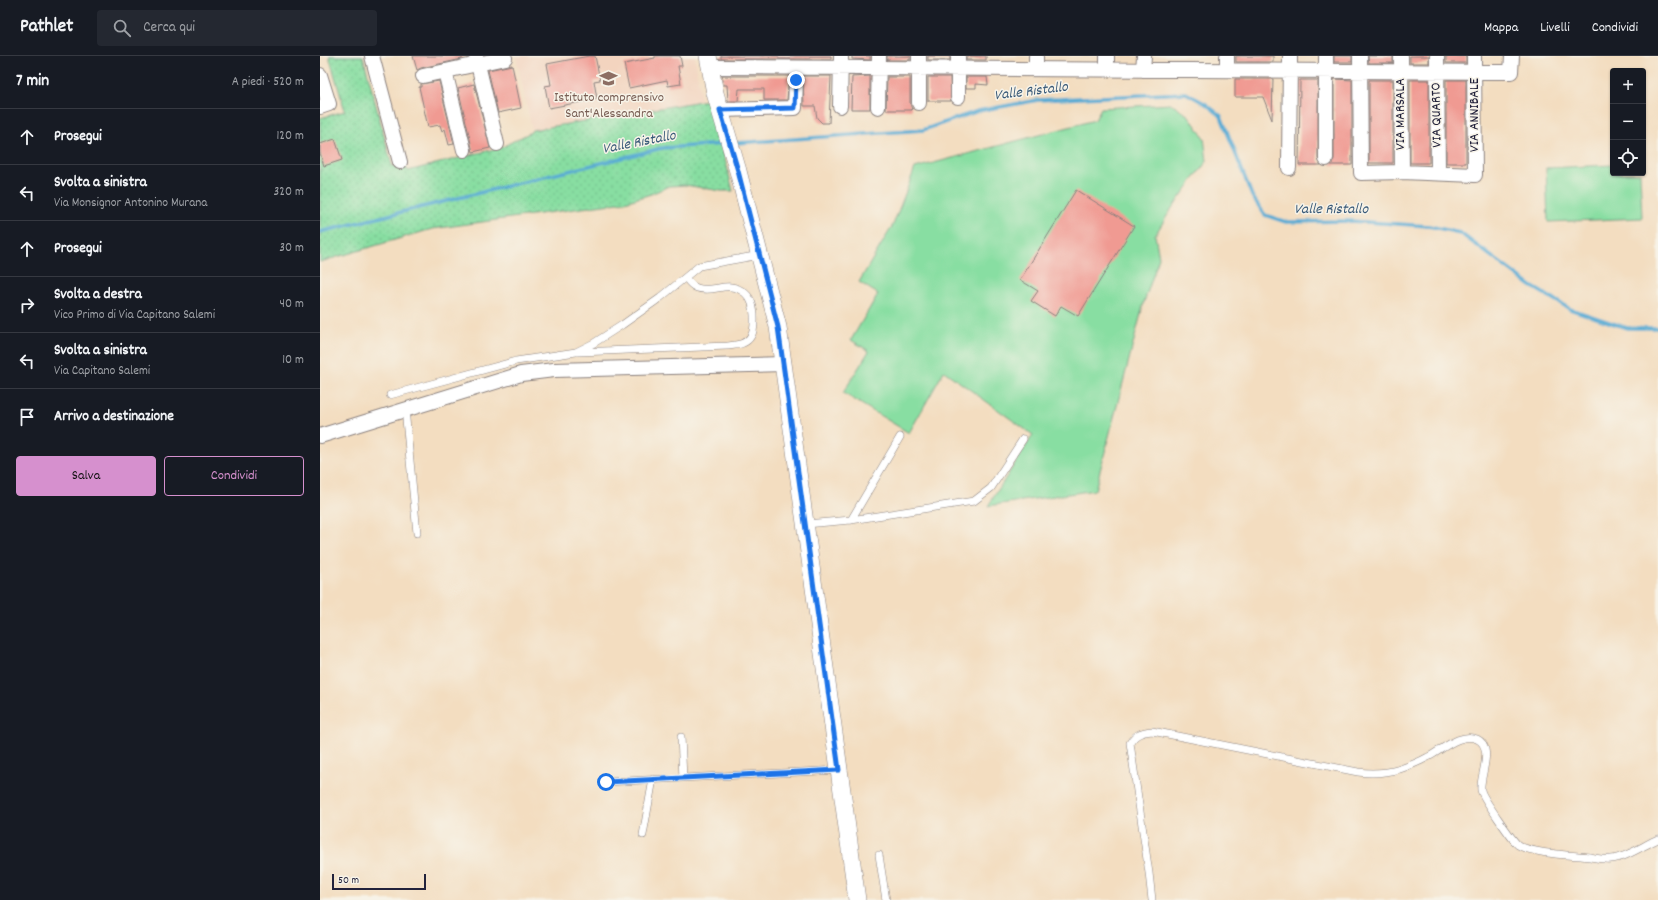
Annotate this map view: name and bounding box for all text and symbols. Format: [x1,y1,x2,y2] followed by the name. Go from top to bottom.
[97,10,377,46] search box
[20,14,73,41] text: Pathlet
[111,17,133,39] icon: search
[143,17,195,39] text: Cerca qui
[1484,18,1518,38] text: Mappa
[1540,18,1570,38] text: Livelli
[1592,18,1638,38] text: Condividi
[599,68,619,88] school or university icon: Istituto comprensivo Sant'Alessandra
[1610,68,1646,176] map controls
[1610,68,1646,104] button: +
[16,70,49,94] text: 7 min
[787,71,805,89] route end
[232,73,304,92] text: A piedi · 520 m
[993,76,1070,107] water label: Valle Ristallo
[1465,77,1485,152] street label: VIA ANNIBALE
[1391,78,1411,150] street label: VIA MARSALA
[1426,82,1448,148] street label: VIA QUARTO
[554,88,664,124] place label: Istituto comprensivo Sant'Alessandra
[1610,104,1646,140] button: −
[600,125,679,161] water label: Valle Ristallo
[16,126,38,148] icon: ahead
[54,126,102,148] text: Prosegui
[276,127,304,146] text: 120 m
[1610,140,1646,176] button: locate
[54,172,147,194] text: Svolta a sinistra
[16,182,38,204] icon: left
[274,183,304,202] text: 320 m
[54,194,207,213] text: Via Monsignor Antonino Murana
[1294,199,1369,221] water label: Valle Ristallo
[16,238,38,260] icon: ahead
[54,238,102,260] text: Prosegui
[279,239,304,258] text: 30 m
[54,284,142,306] text: Svolta a destra
[16,294,38,316] icon: right
[280,295,304,314] text: 40 m
[54,306,215,325] text: Vico Primo di Via Capitano Salemi
[54,340,147,362] text: Svolta a sinistra
[16,350,38,372] icon: left
[282,351,304,370] text: 10 m
[54,362,150,381] text: Via Capitano Salemi
[16,406,38,428] icon: arrive
[54,406,174,428] text: Arrivo a destinazione
[16,456,156,496] button: Salva
[164,456,304,496] button: Condividi
[597,773,615,791] route start
[332,872,426,891] scale bar
[338,873,359,889] text: 50 m

